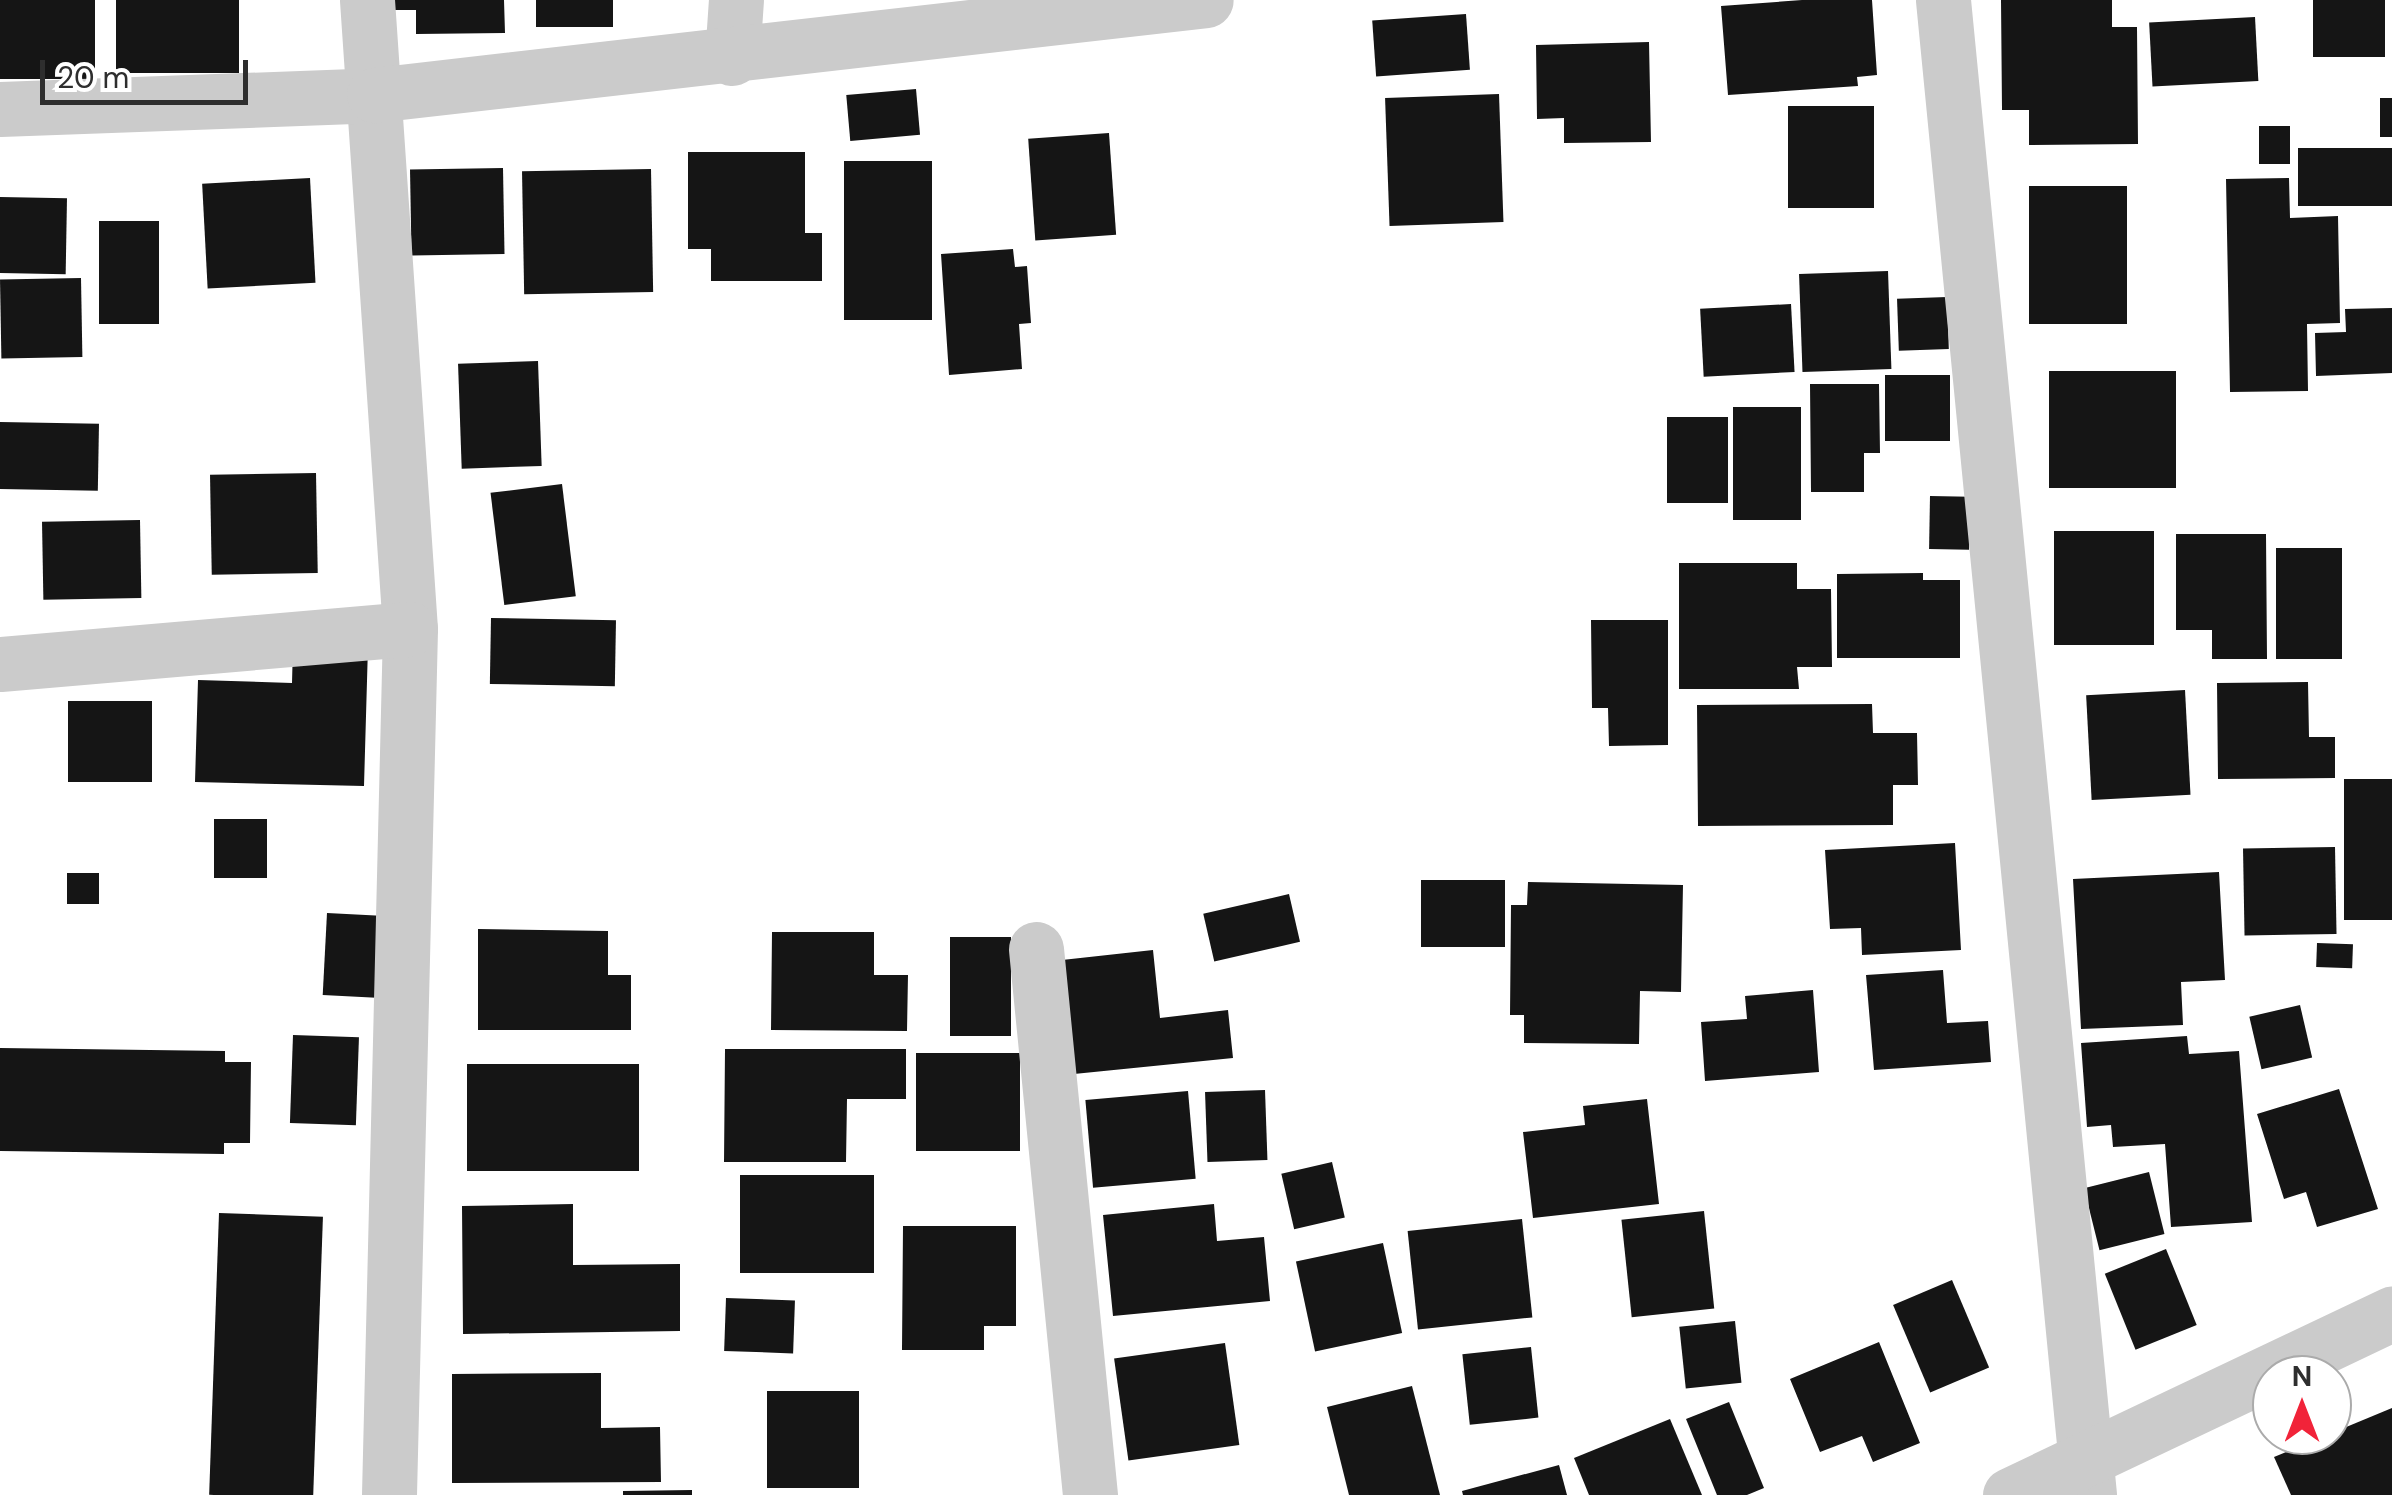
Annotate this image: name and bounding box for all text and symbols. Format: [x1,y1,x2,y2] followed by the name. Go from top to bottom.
[45,40,252,102] scale bar
[57,58,129,97] text: 20 m
[2252,1355,2352,1455] north arrow
[2292,1358,2312,1395] text: N

